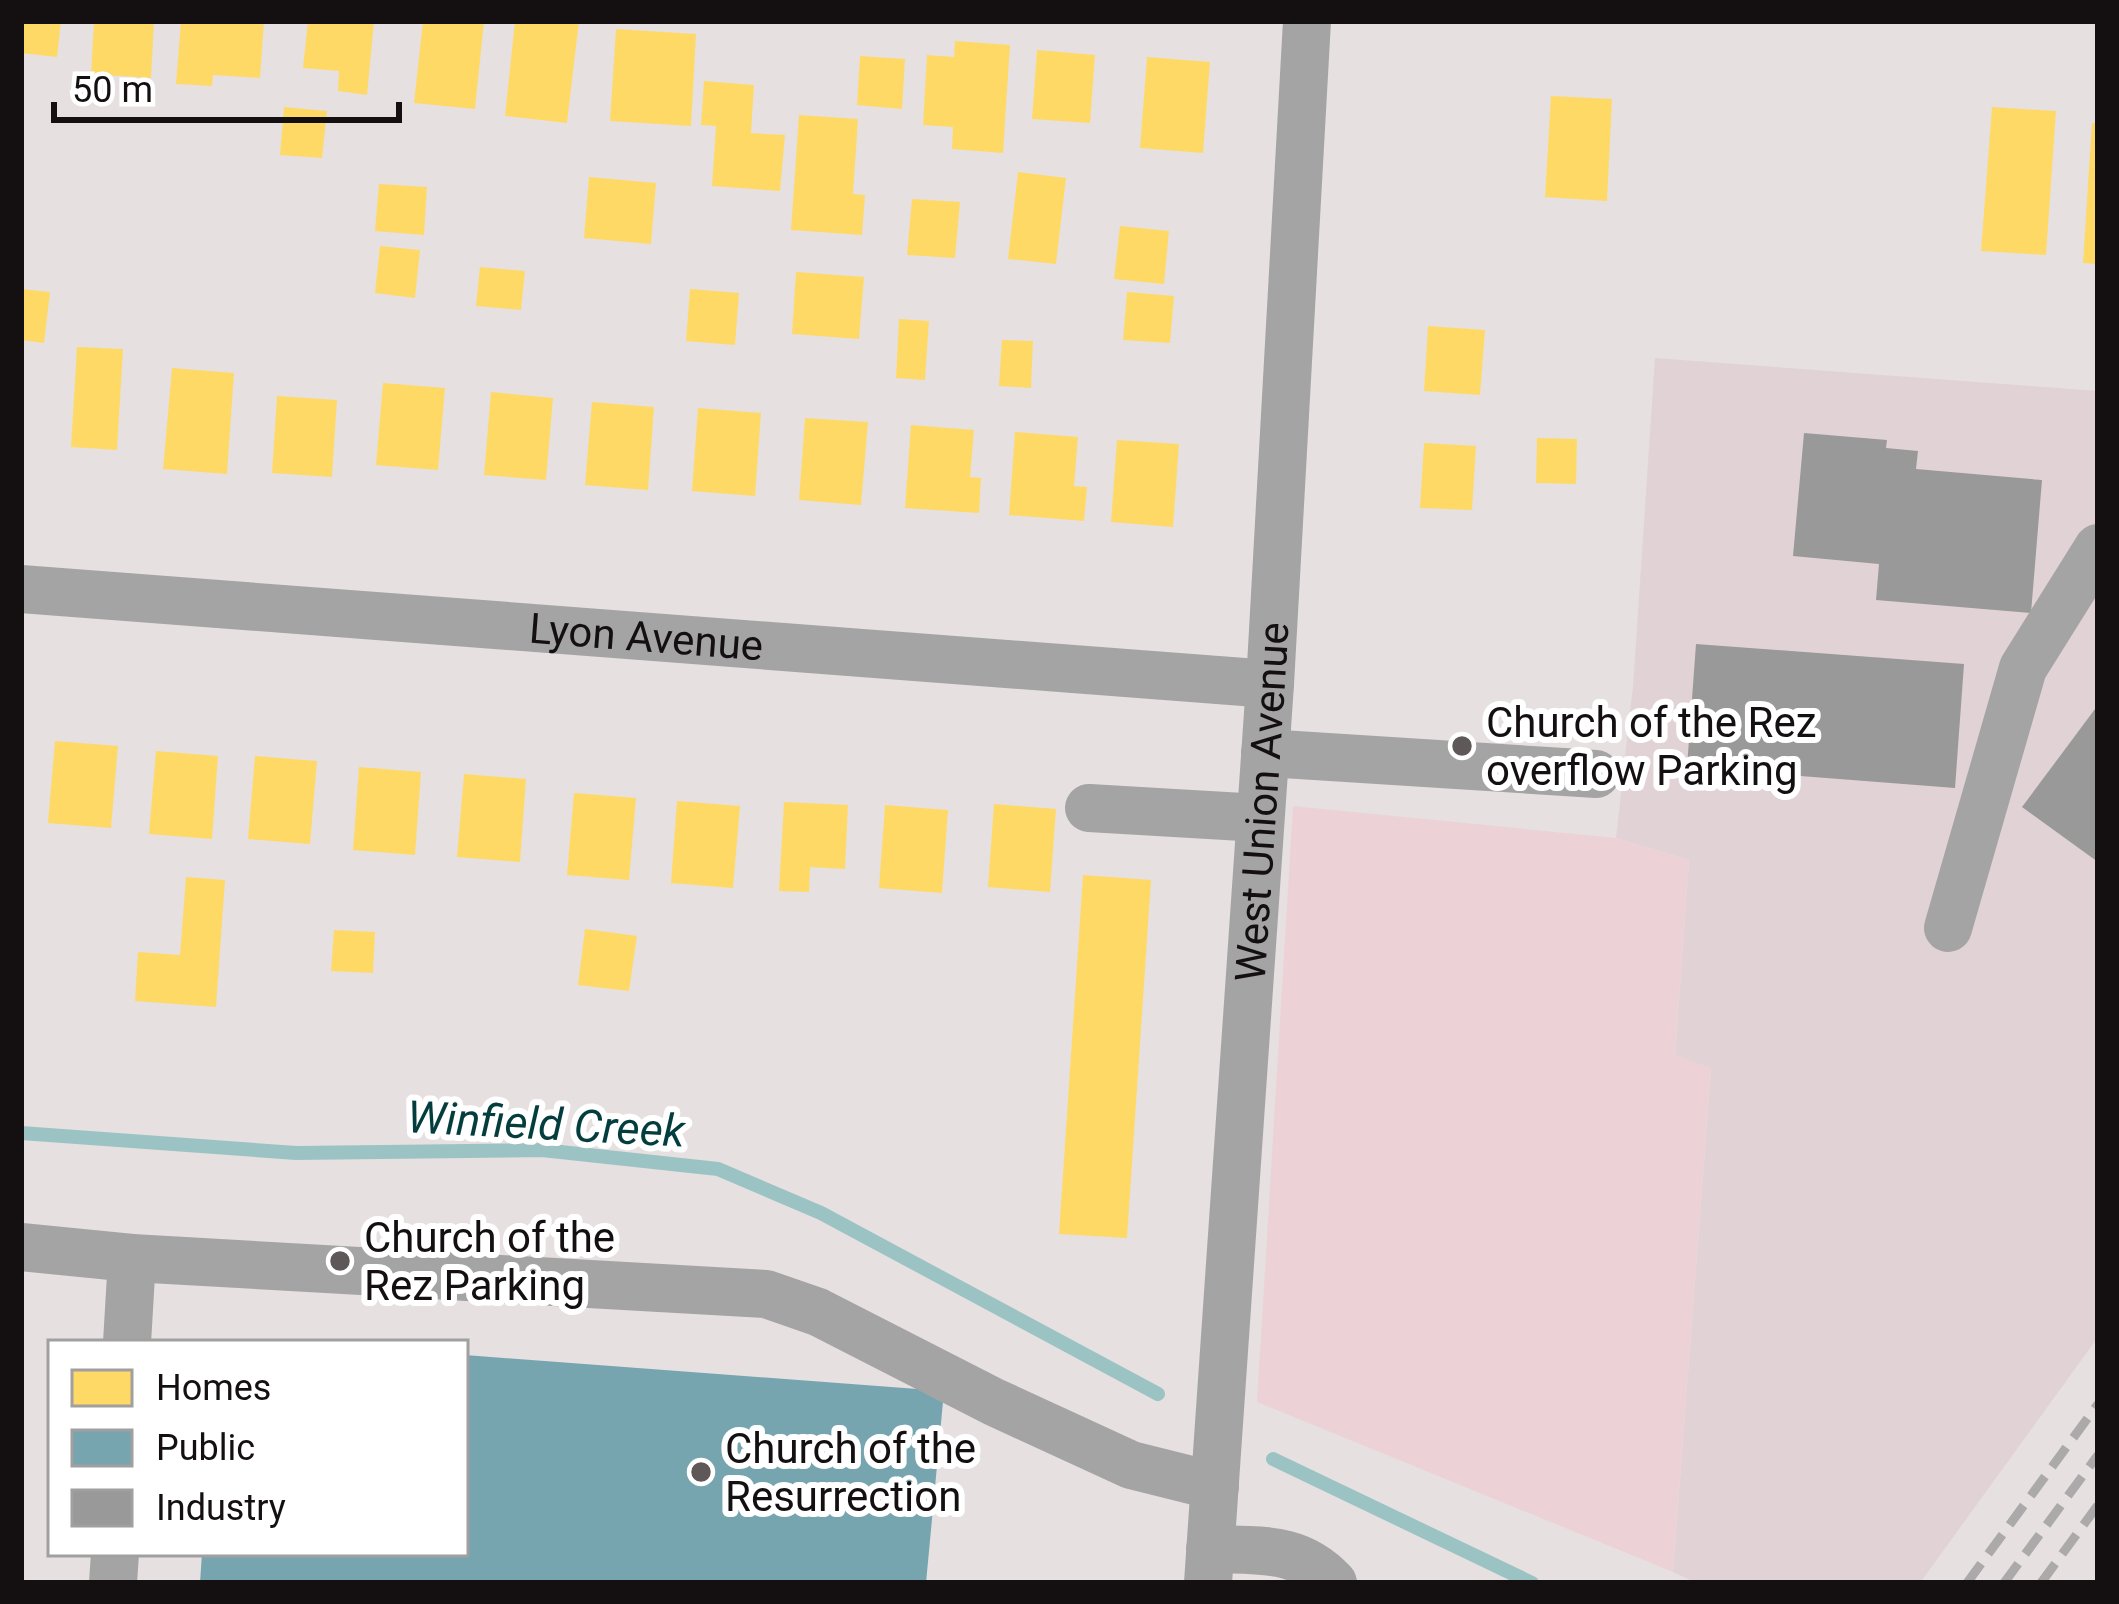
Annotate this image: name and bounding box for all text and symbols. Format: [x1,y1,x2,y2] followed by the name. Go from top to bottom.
[54,48,399,122] scale bar
[72,69,153,111] text: 50 m
[527,603,765,670] street label: Lyon Avenue
[1225,621,1298,983] street label: West Union Avenue
[1486,698,1817,795] place label: Church of the Rez overflow Parking
[1449,733,1475,759] marker: Church of the Rez overflow Parking
[406,1090,688,1158] water label: Winfield Creek
[364,1213,615,1310] place label: Church of the Rez Parking
[327,1248,353,1274] marker: Church of the Rez Parking
[48,1340,468,1556] legend
[156,1367,271,1409] text: Homes
[725,1424,976,1521] place label: Church of the Resurrection
[156,1427,255,1469] text: Public
[688,1459,714,1485] marker: Church of the Resurrection
[156,1487,286,1529] text: Industry

